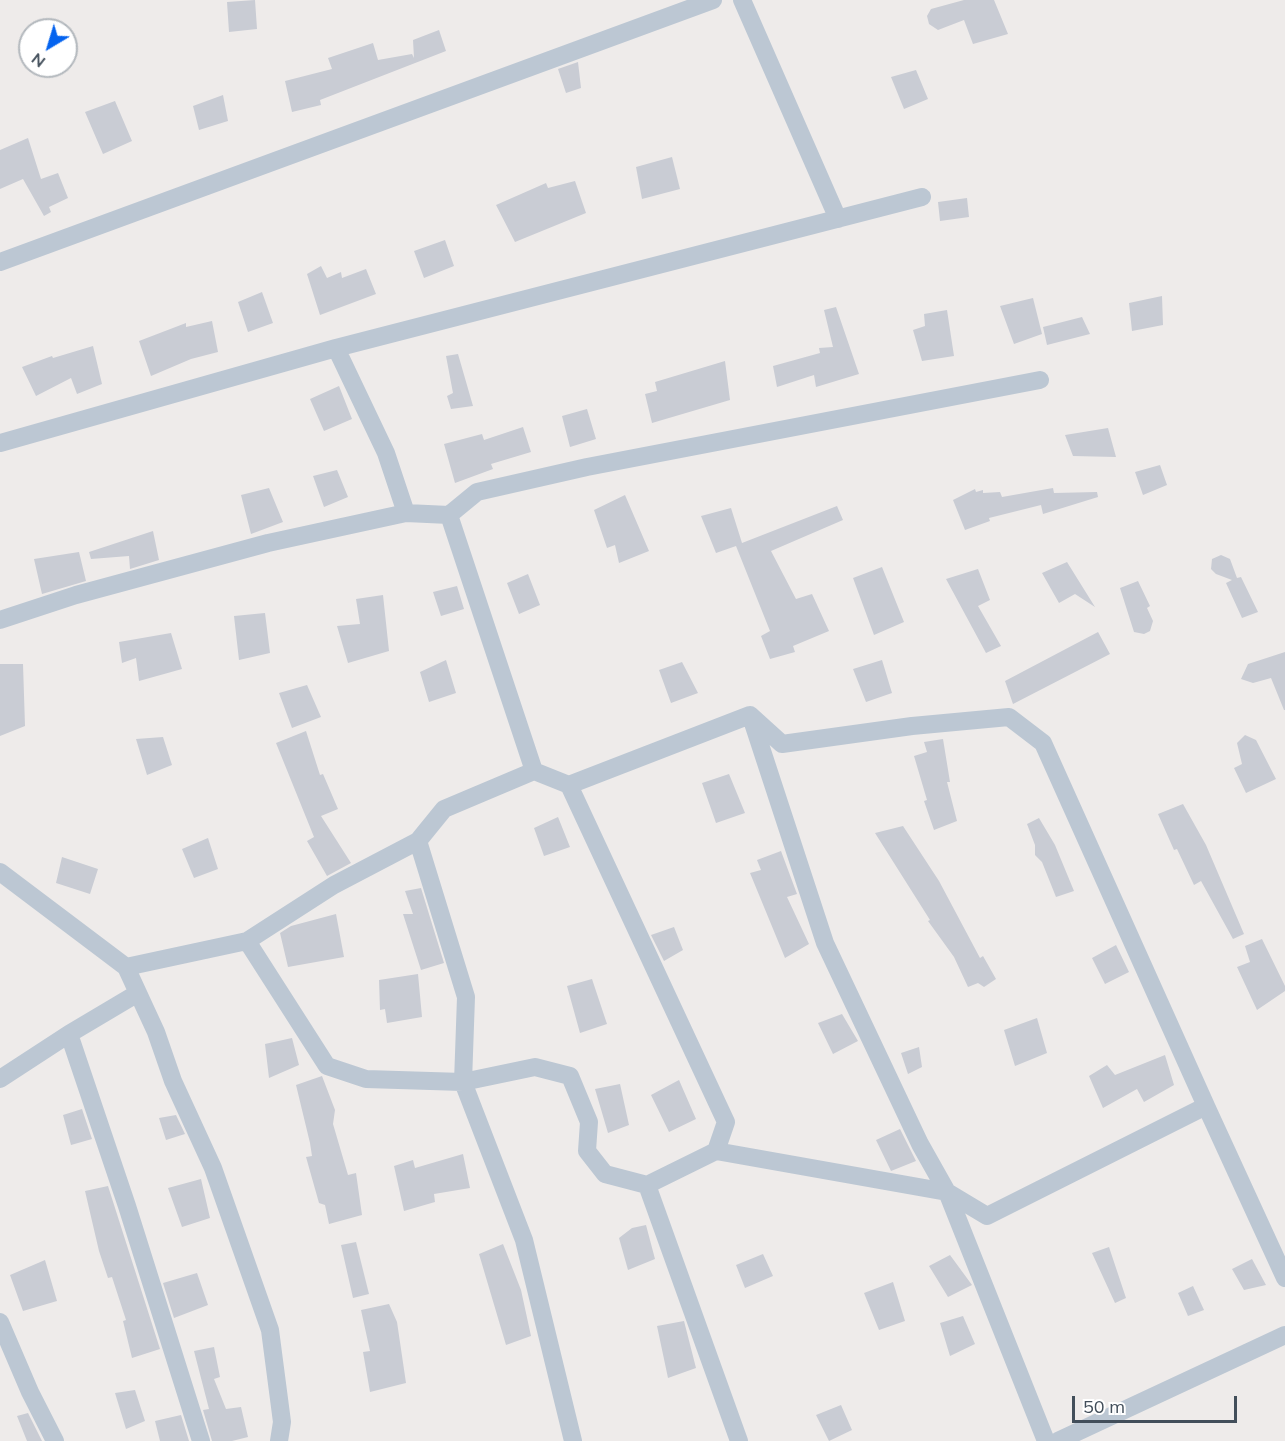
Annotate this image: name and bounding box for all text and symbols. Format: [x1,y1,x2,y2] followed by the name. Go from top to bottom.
[18,18,78,78] north arrow
[27,49,49,72] text: N
[1075,1384,1240,1422] scale bar
[1083,1395,1125,1418] text: 50 m

